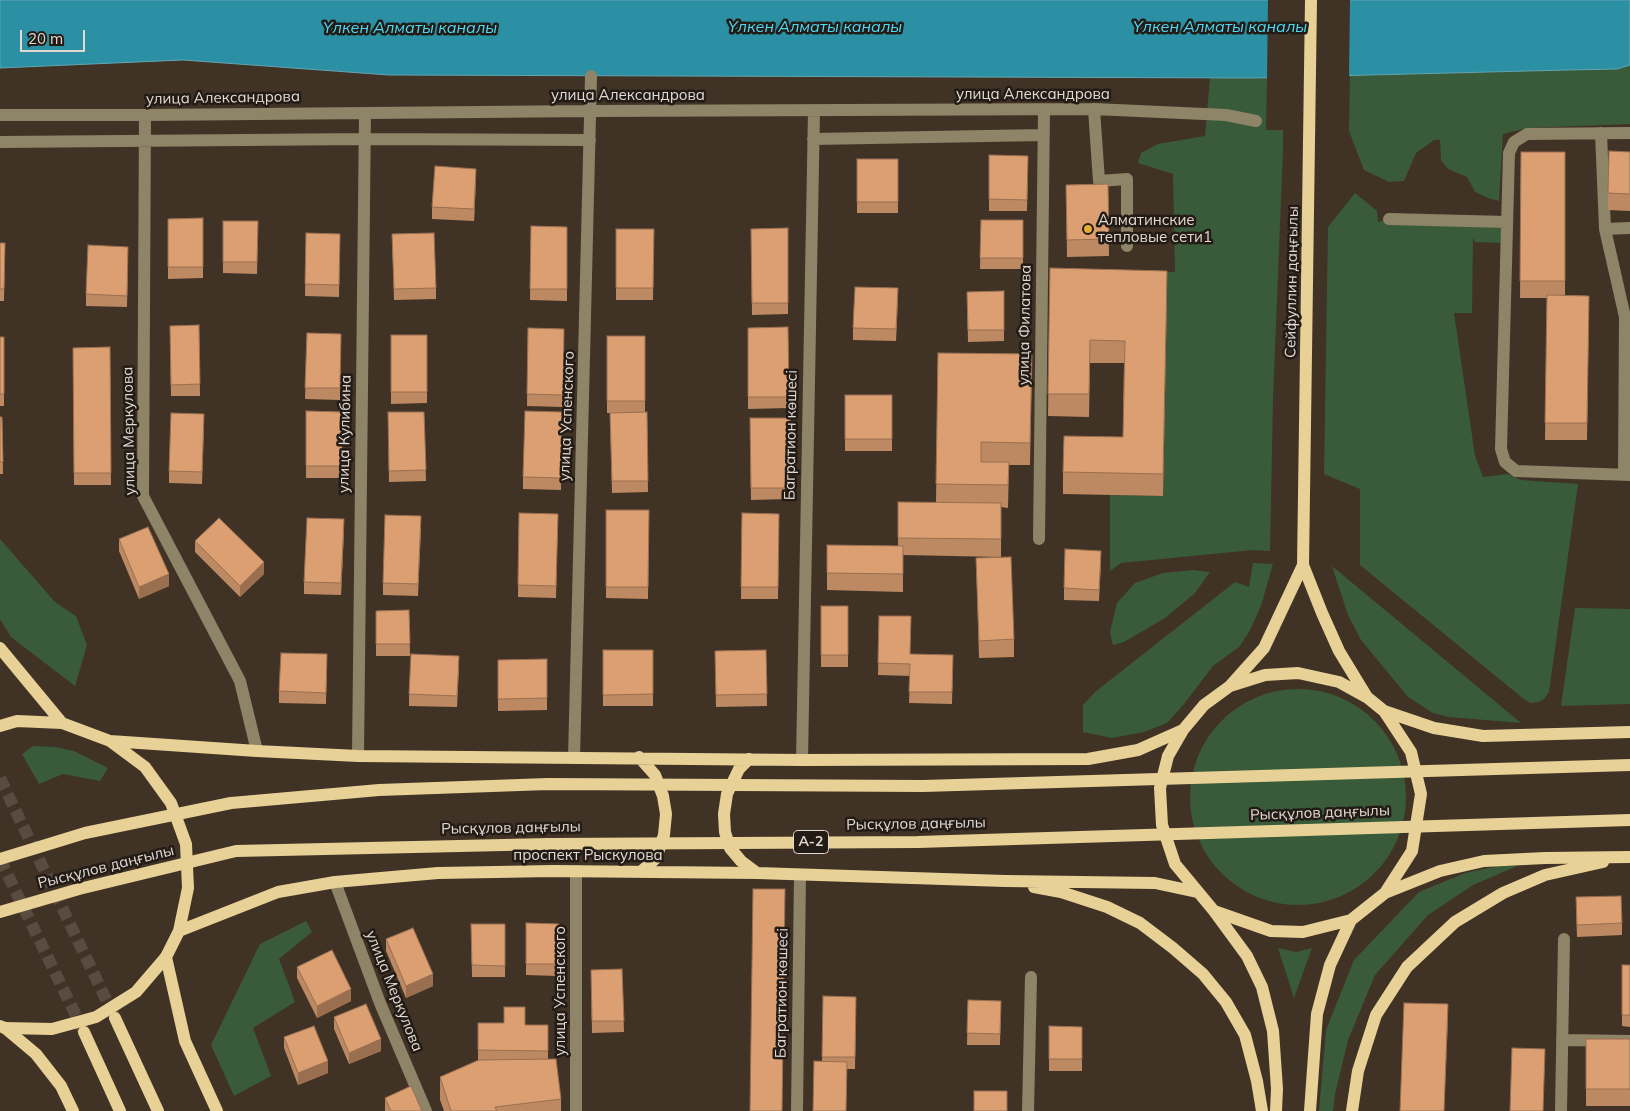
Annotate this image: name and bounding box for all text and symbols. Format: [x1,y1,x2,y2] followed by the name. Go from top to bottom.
[728,17,902,37] water label: Үлкен Алматы каналы
[1133,17,1307,37] water label: Үлкен Алматы каналы
[323,18,497,38] water label: Үлкен Алматы каналы
[22,20,88,52] scale bar
[28,29,63,48] text: 20 m
[956,85,1110,103] street label: улица Александрова
[551,86,705,104] street label: улица Александрова
[146,88,300,108] street label: улица Александрова
[1282,206,1302,358] street label: Сейфуллин даңғылы
[1098,211,1212,246] place label: Алматинские тепловые сети1
[1082,223,1094,235] marker: Алматинские тепловые сети1
[1015,265,1035,385] street label: улица Филатова
[556,351,578,481] street label: улица Успенского
[119,366,139,496] street label: улица Меркулова
[781,370,801,500] street label: Багратион көшесі
[335,375,355,493] street label: улица Кулибина
[1250,802,1390,824] street label: Рысқұлов даңғылы
[846,814,986,834] street label: Рысқұлов даңғылы
[441,818,581,838] street label: Рысқұлов даңғылы
[794,830,828,854] road number: A-2
[36,841,176,893] street label: Рысқұлов даңғылы
[513,846,663,864] street label: проспект Рыскулова
[551,926,569,1056] street label: улица Успенского
[362,928,426,1054] street label: улица Меркулова
[772,928,792,1058] street label: Багратион көшесі

